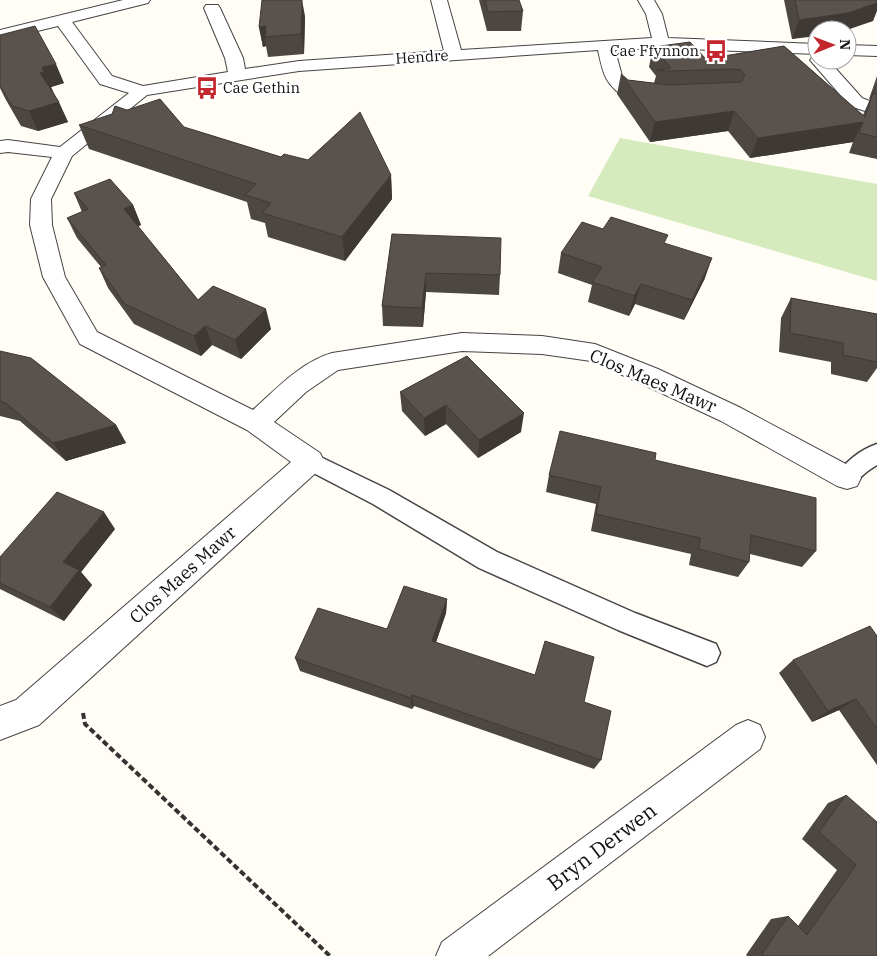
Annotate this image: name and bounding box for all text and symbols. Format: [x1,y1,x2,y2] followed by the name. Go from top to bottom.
[807,20,857,70] north arrow
[703,38,729,64] bus stop icon: Cae Ffynnon
[836,39,854,50] text: N
[610,41,699,60] place label: Cae Ffynnon
[395,45,449,68] street label: Hendre
[194,75,220,101] bus stop icon: Cae Gethin
[223,78,301,97] place label: Cae Gethin
[586,343,720,418] street label: Clos Maes Mawr
[125,521,241,629] street label: Clos Maes Mawr
[541,796,662,897] street label: Bryn Derwen

